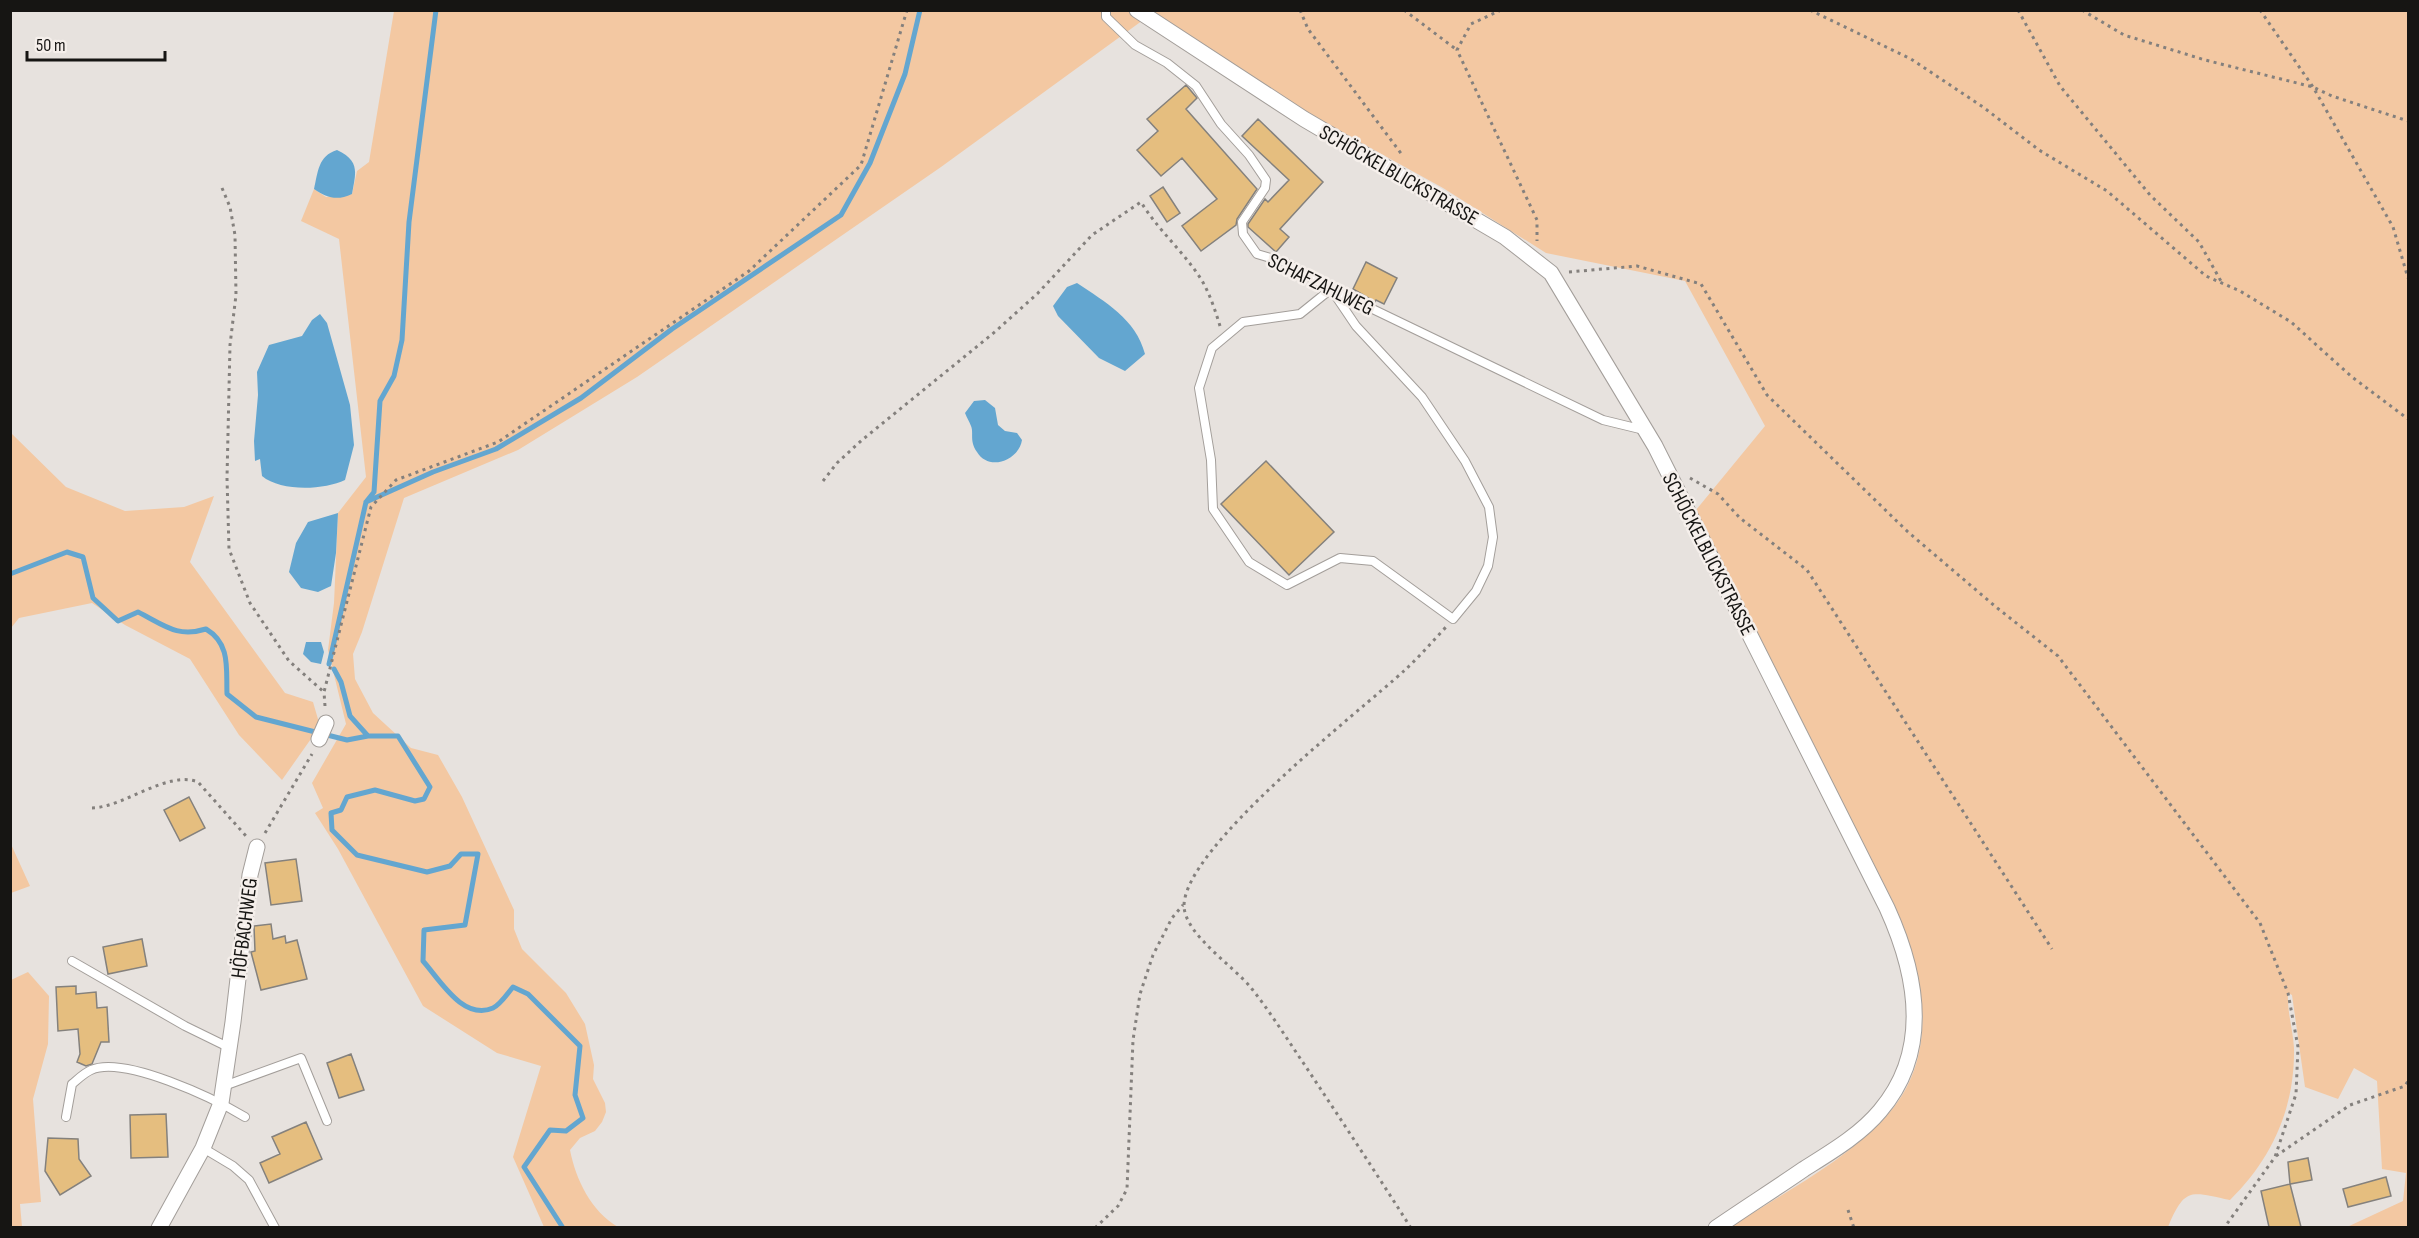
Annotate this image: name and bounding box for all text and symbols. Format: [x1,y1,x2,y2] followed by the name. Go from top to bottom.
[27,24,165,62] scale bar
[36,35,66,56] text: 50 m
[1315,120,1483,231] street label: SCHÖCKELBLICKSTRASSE
[1264,248,1378,321] street label: SCHAFZAHLWEG
[1657,469,1760,640] street label: SCHÖCKELBLICKSTRASSE
[226,876,263,980] street label: HÖFBACHWEG

